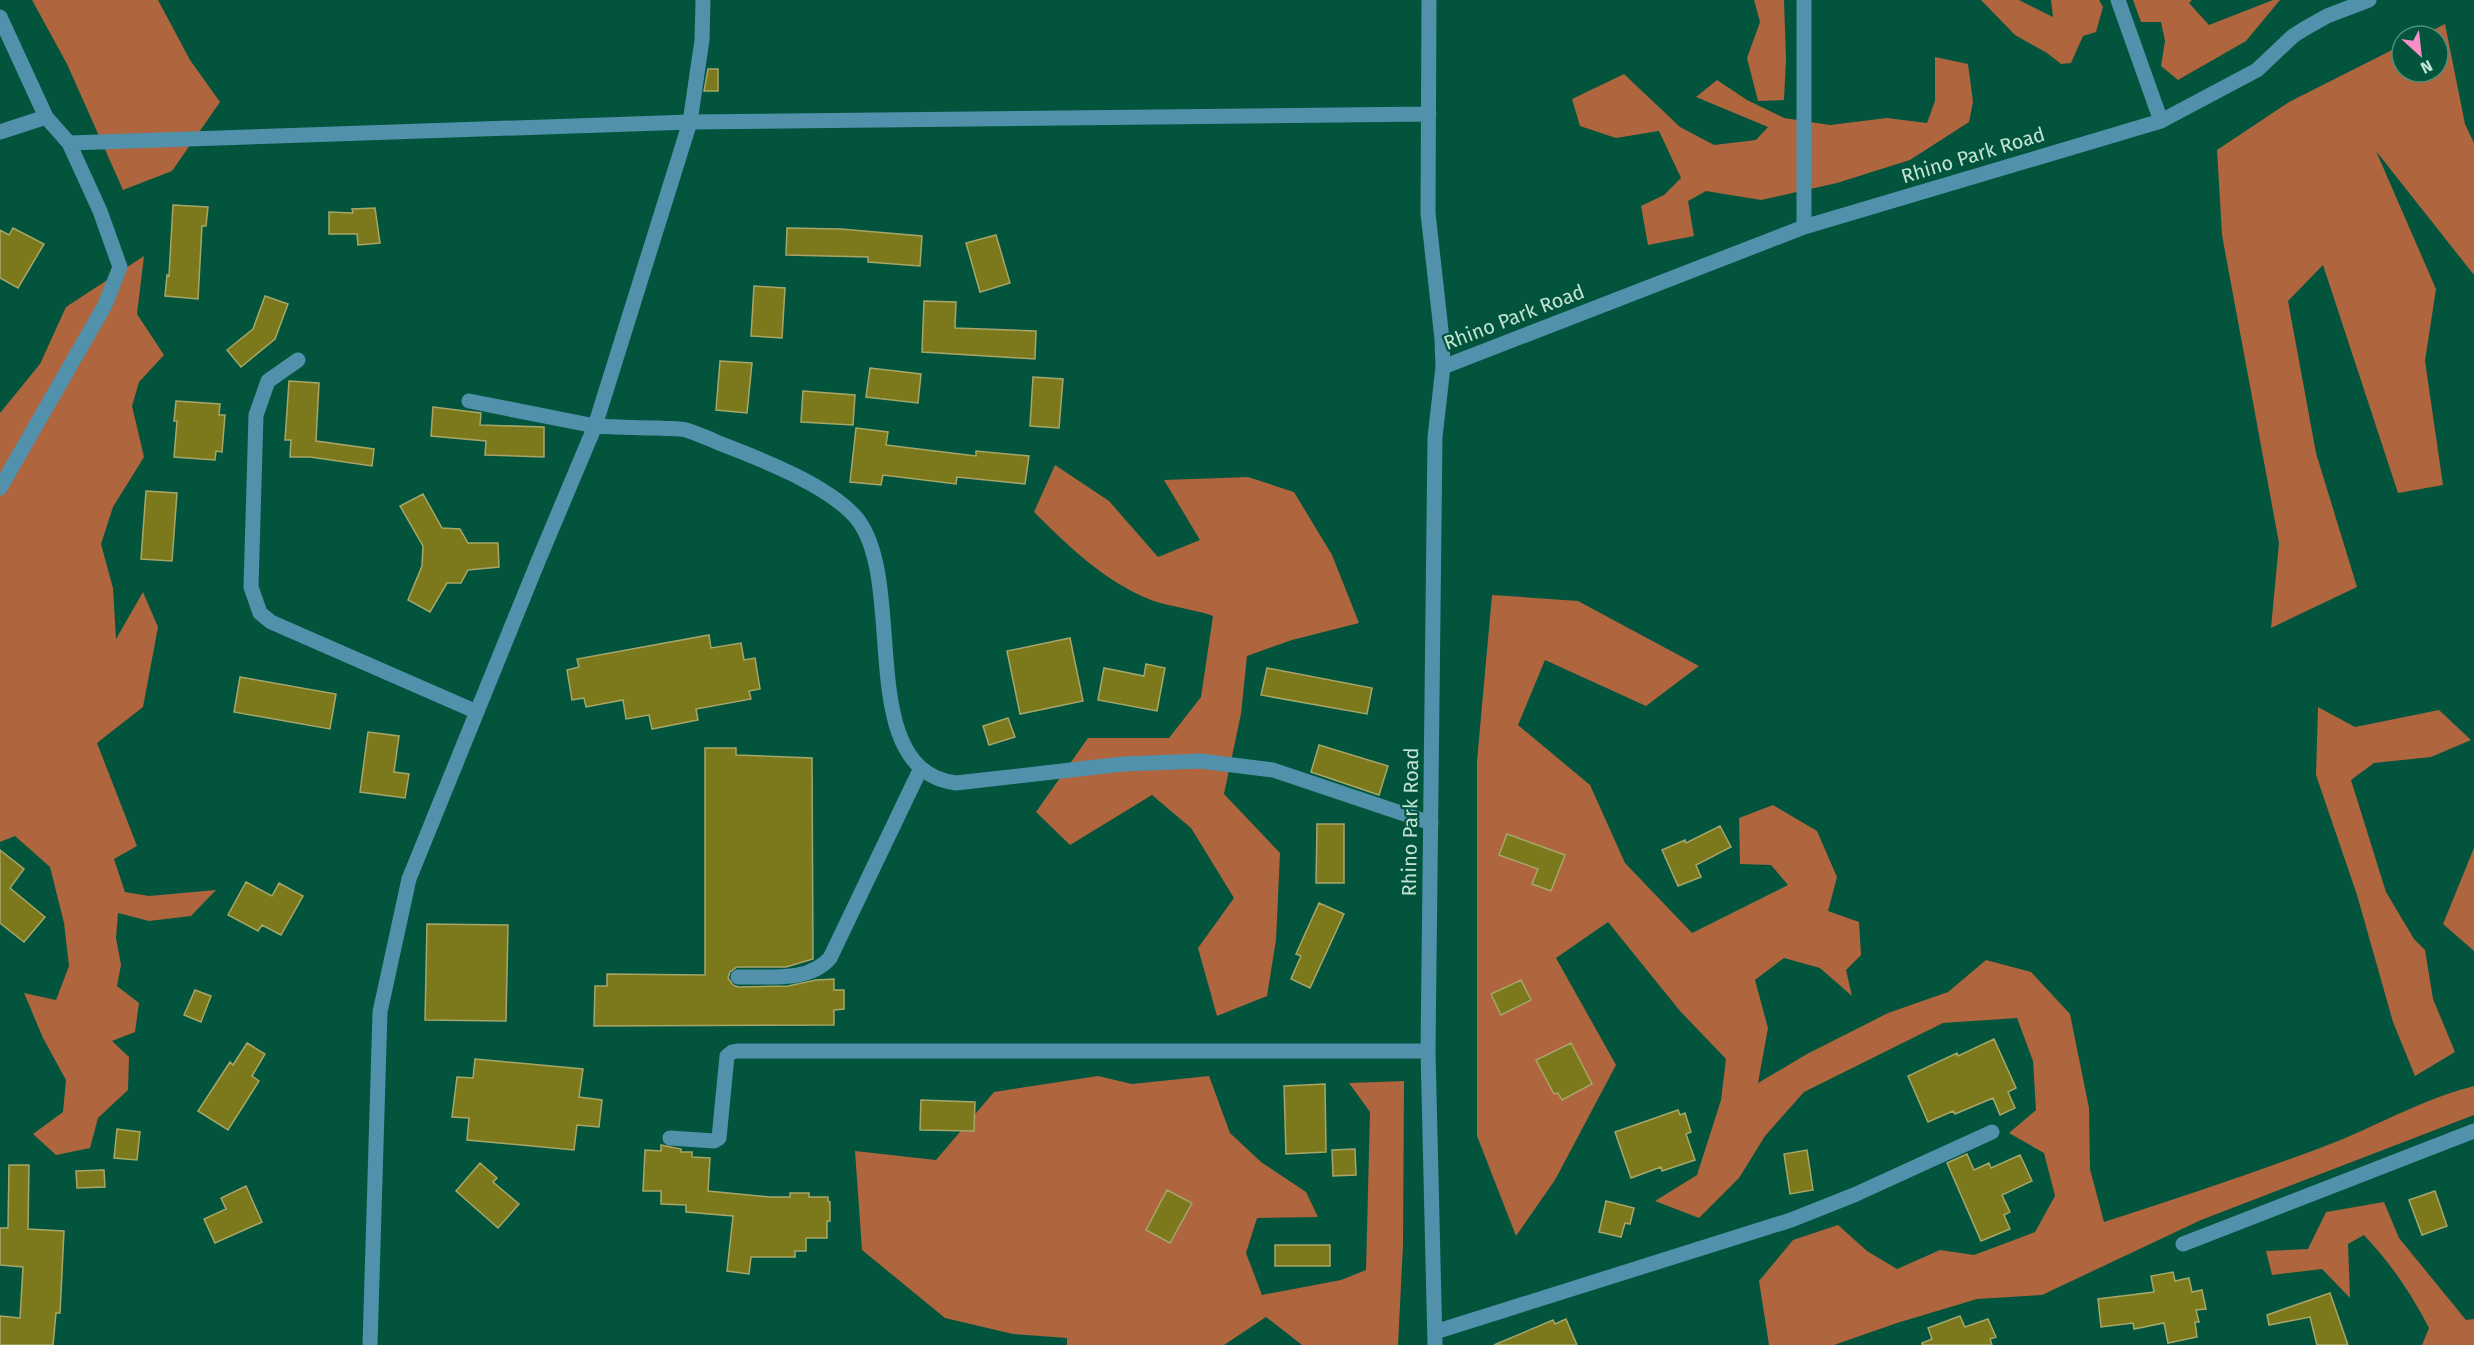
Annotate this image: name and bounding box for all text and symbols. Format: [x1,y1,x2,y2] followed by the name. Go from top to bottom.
[2390,24,2450,84] north arrow
[2418,56,2436,78] text: N
[1898,122,2048,188] street label: Rhino Park Road
[1440,279,1588,355] street label: Rhino Park Road
[1397,747,1423,897] street label: Rhino Park Road

